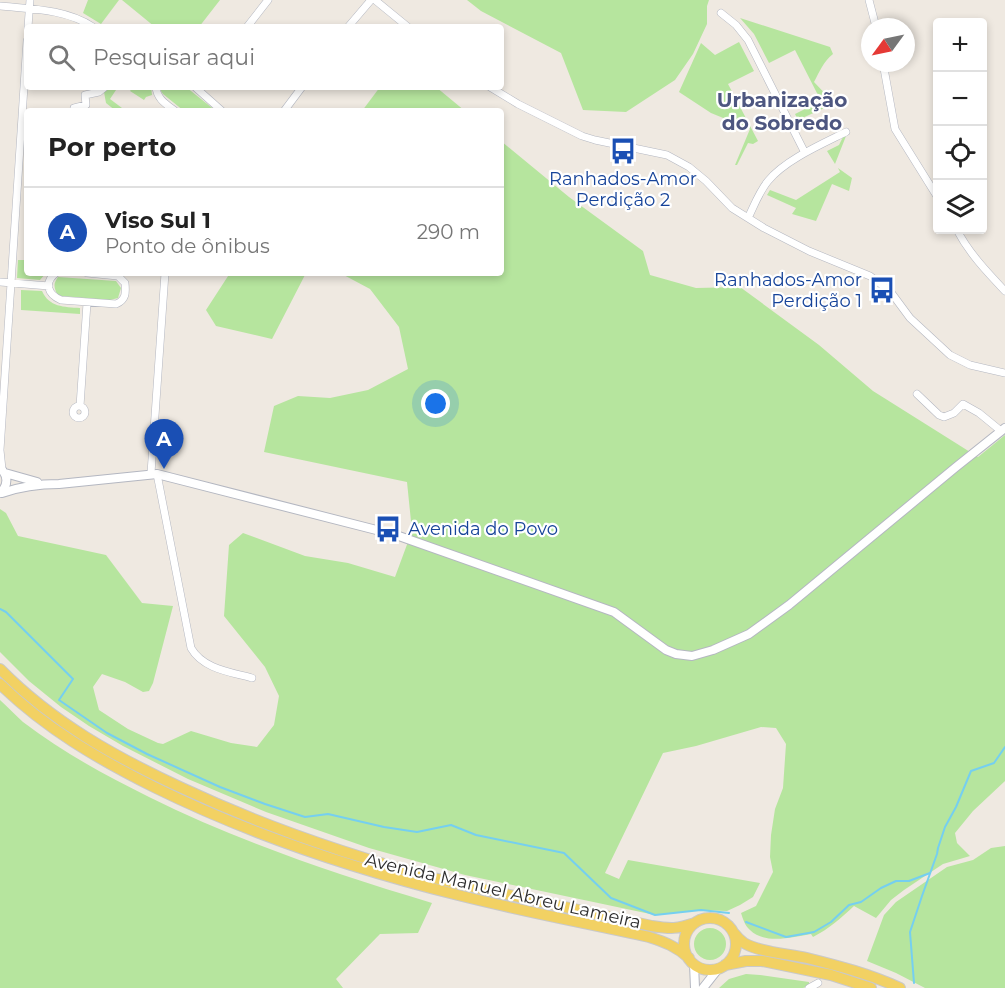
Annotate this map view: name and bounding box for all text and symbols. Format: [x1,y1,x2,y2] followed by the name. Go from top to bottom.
[861,18,915,72] north arrow
[933,18,987,234] map controls
[933,18,987,72] button: +
[24,24,504,90] search box
[45,41,78,74] icon: search
[93,44,255,71] text: Pesquisar aqui
[933,72,987,126] button: −
[717,88,847,135] district label: Urbanização do Sobredo
[933,126,987,180] button: locate
[48,131,176,163] text: Por perto
[608,136,638,166] bus stop icon: Ranhados-Amor Perdição 2
[549,168,697,211] place label: Ranhados-Amor Perdição 2
[933,180,987,234] button: layers
[105,207,211,234] text: Viso Sul 1
[60,220,75,244] text: A
[417,220,480,244] text: 290 m
[105,234,270,258] text: Ponto de ônibus
[714,269,862,312] place label: Ranhados-Amor Perdição 1
[867,275,897,305] bus stop icon: Ranhados-Amor Perdição 1
[421,389,450,418] your location
[144,420,184,469] pin: A
[373,514,403,544] bus stop icon: Avenida do Povo
[408,518,558,540] place label: Avenida do Povo
[363,848,643,934] street label: Avenida Manuel Abreu Lameira

